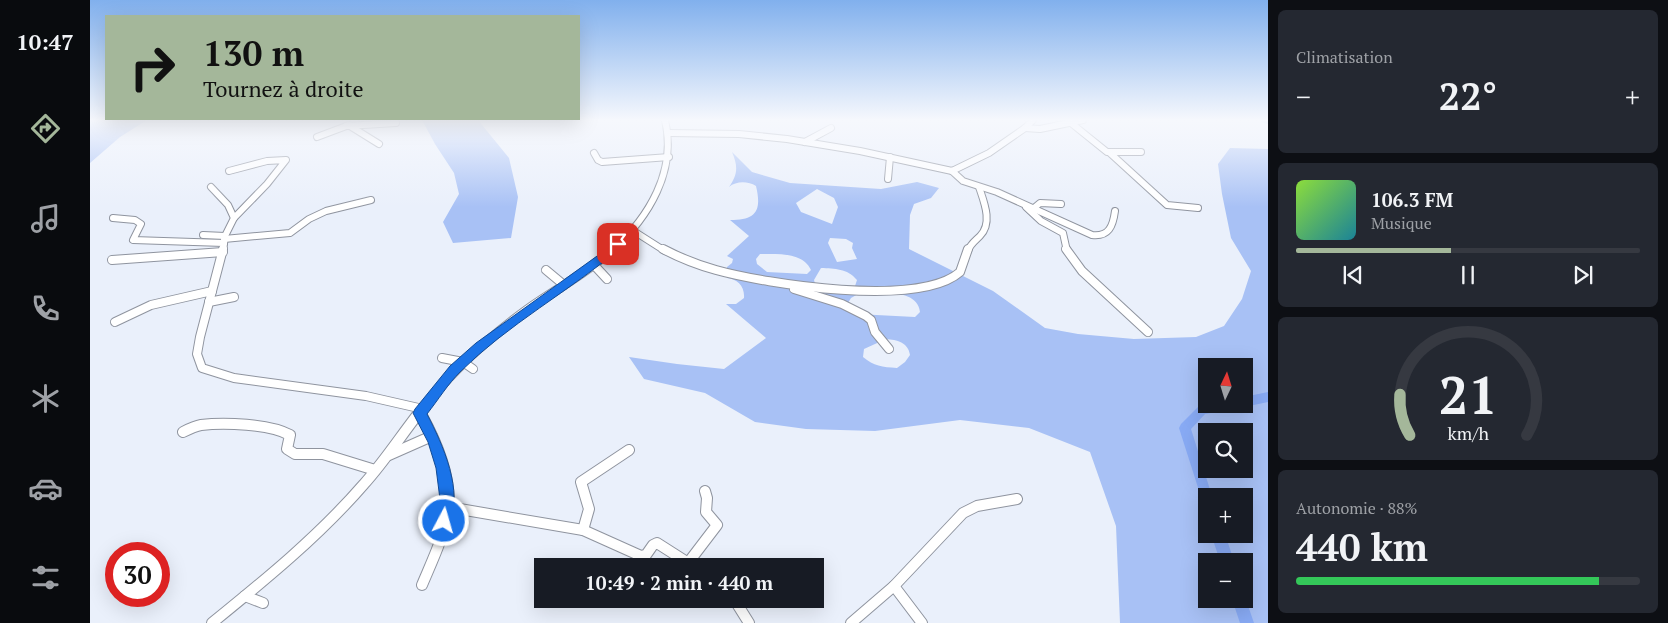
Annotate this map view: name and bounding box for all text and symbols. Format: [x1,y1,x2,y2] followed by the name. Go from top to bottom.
[16,27,74,56] text: 10:47
[203,30,304,76] text: 130 m
[120,35,185,100] icon: right
[1296,46,1393,68] text: Climatisation
[1439,71,1497,121] text: 22°
[203,74,364,103] text: Tournez à droite
[1296,78,1311,115] text: −
[1625,78,1640,115] text: +
[28,111,63,146] icon: directions
[1371,187,1453,212] text: 106.3 FM
[28,201,63,236] icon: music
[1371,212,1432,234] text: Musique
[597,223,639,265] pin
[604,230,632,258] icon: arrive
[1339,261,1367,289] icon: previous
[1454,261,1482,289] icon: pause
[1569,261,1597,289] icon: next
[28,291,63,326] icon: phone
[1198,358,1252,412] north arrow
[1198,358,1253,608] map controls
[1439,360,1497,429] text: 21
[28,381,63,416] icon: climate
[1447,421,1489,445] text: km/h
[1198,423,1253,478] button: search
[28,471,63,506] icon: car
[1198,488,1253,543] button: +
[417,494,469,546] position arrow
[1296,497,1418,519] text: Autonomie · 88%
[1296,522,1428,572] text: 440 km
[105,542,170,607] speed limit sign: 30
[1198,553,1253,608] button: −
[28,560,63,595] icon: filters
[585,570,773,595] text: 10:49 · 2 min · 440 m

